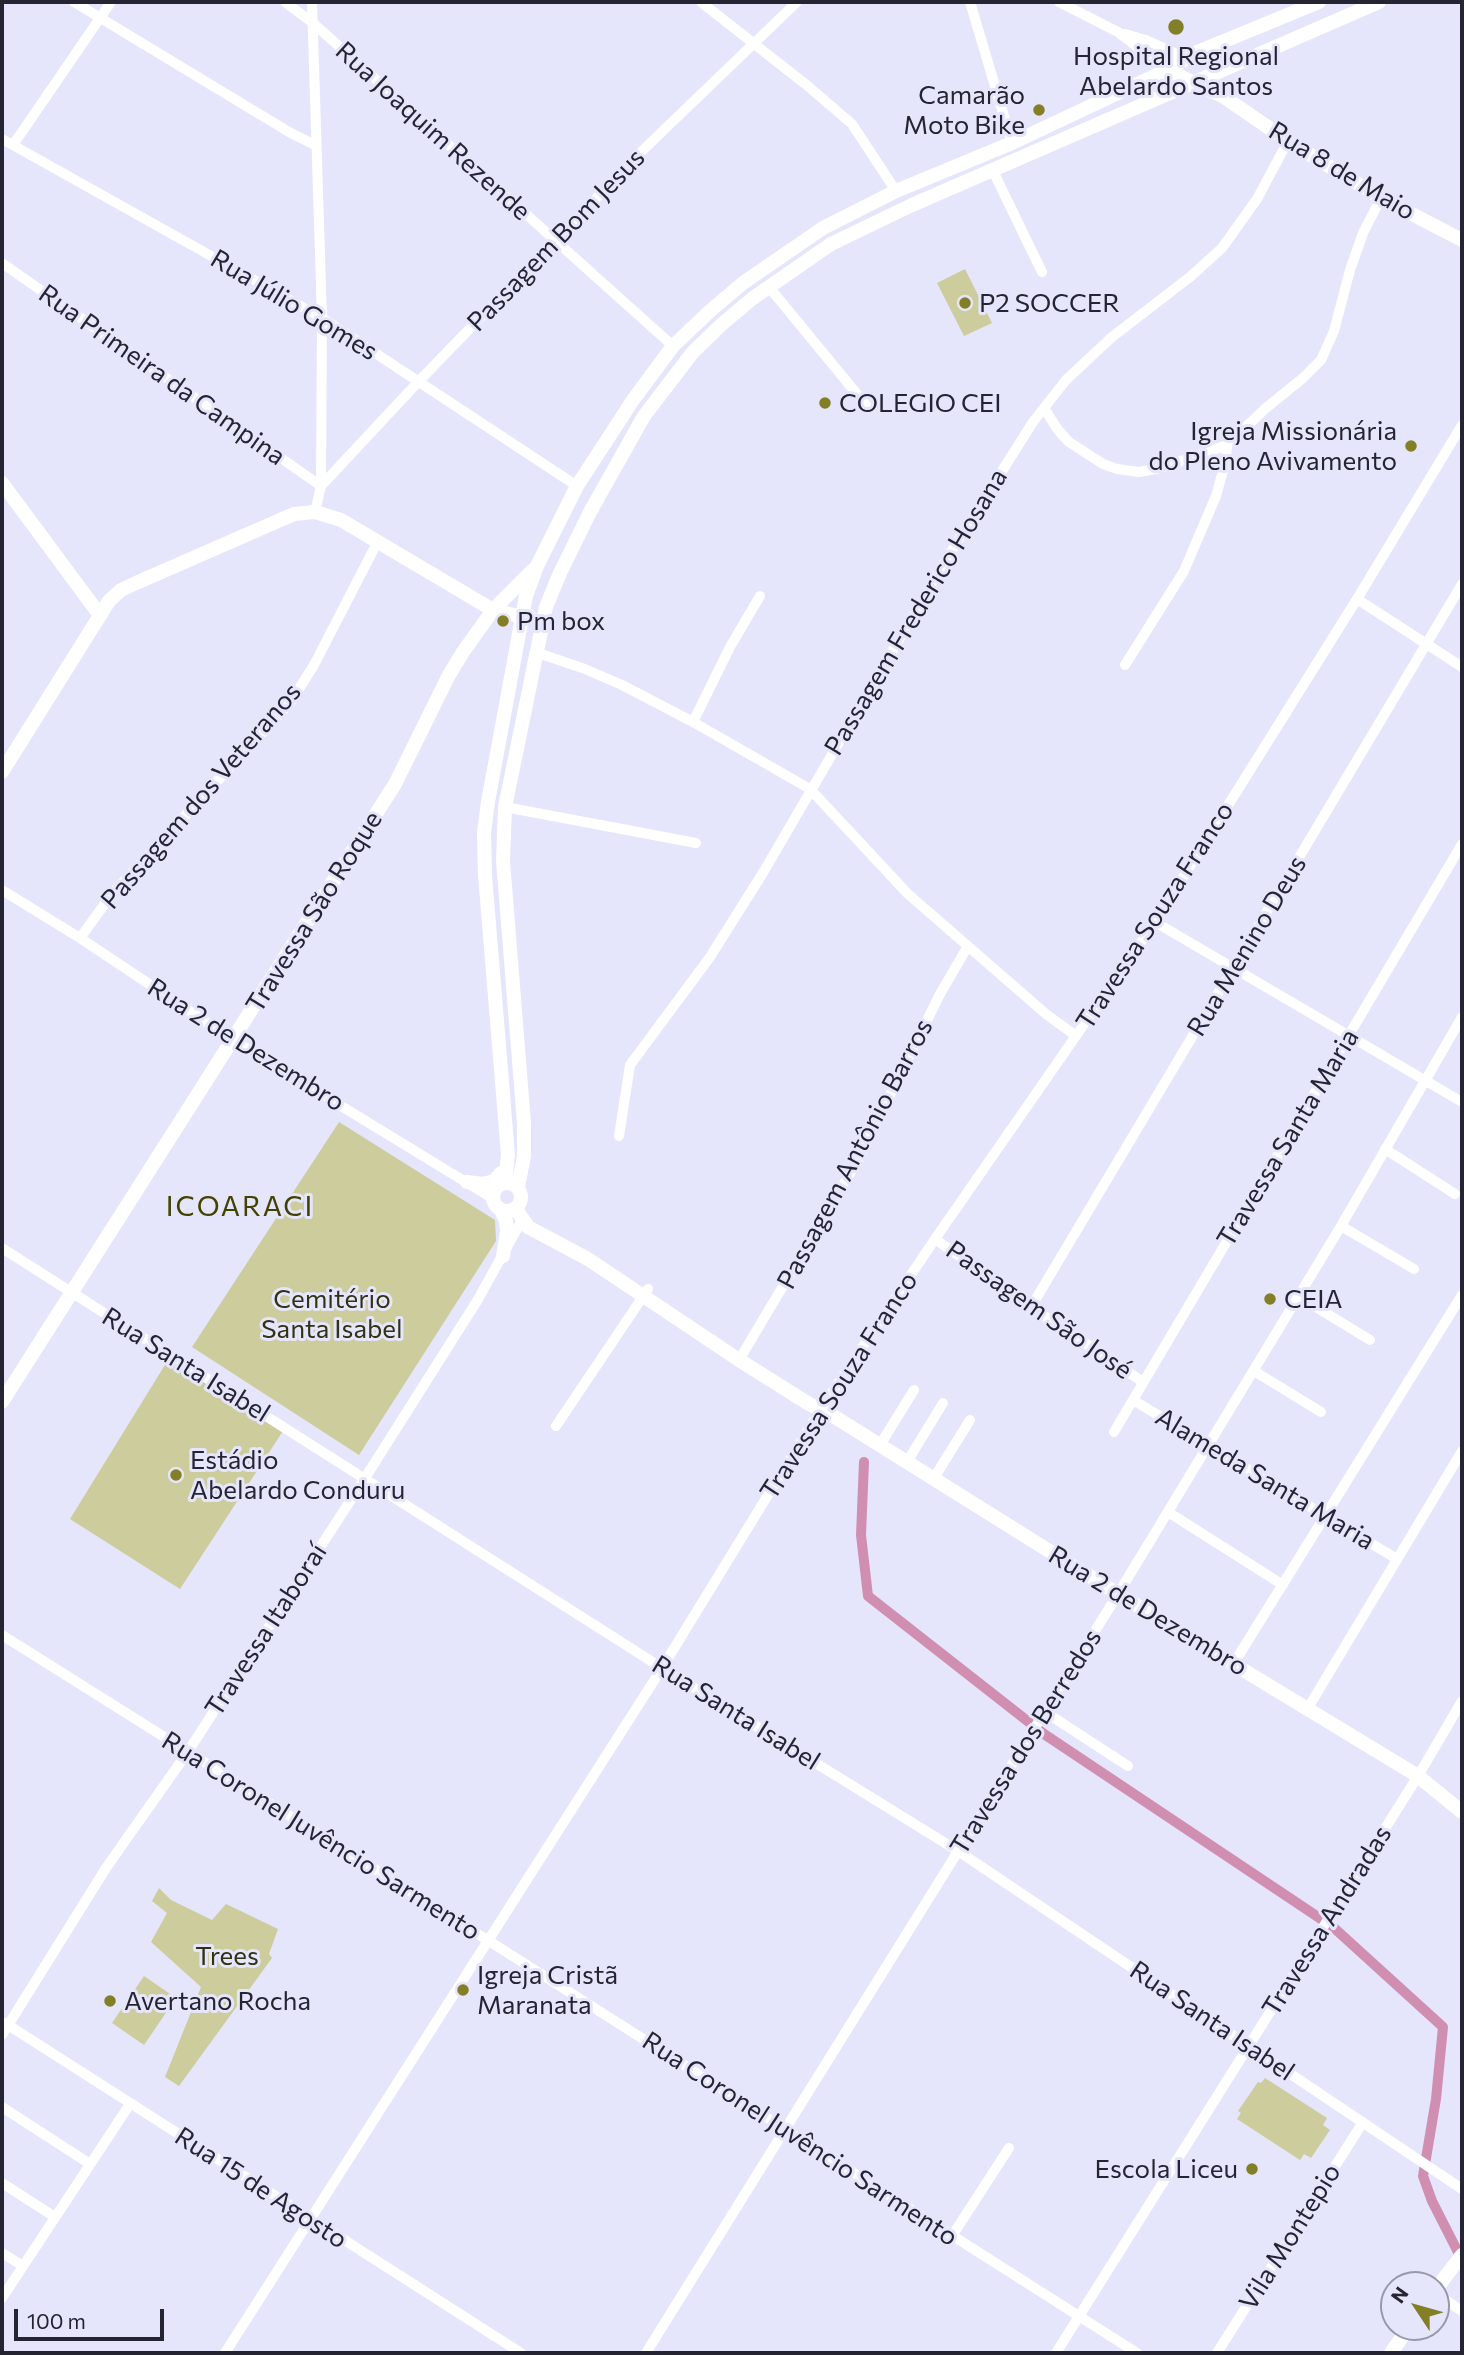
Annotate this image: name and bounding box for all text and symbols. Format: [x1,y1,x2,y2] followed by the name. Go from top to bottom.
[1166,17,1186,37] marker: Hospital Regional Abelardo Santos
[329,35,537,227] street label: Rua Joaquim Rezende
[1073,40,1279,102] place label: Hospital Regional Abelardo Santos
[903,79,1025,140] place label: Camarão Moto Bike
[1031,102,1047,118] marker: Camarão Moto Bike
[1263,115,1421,227] street label: Rua 8 de Maio
[461,142,651,338] street label: Passagem Bom Jesus
[205,243,383,367] street label: Rua Júlio Gomes
[33,278,291,472] street label: Rua Primeira da Campina
[979,287,1120,319] place label: P2 SOCCER
[957,295,973,311] marker: P2 SOCCER
[839,387,1001,419] place label: COLEGIO CEI
[817,395,833,411] marker: COLEGIO CEI
[1148,415,1397,476] place label: Igreja Missionária do Pleno Avivamento
[1403,438,1419,454] marker: Igreja Missionária do Pleno Avivamento
[818,463,1014,761] street label: Passagem Frederico Hosana
[517,605,605,637] place label: Pm box
[495,613,511,629] marker: Pm box
[94,677,308,915] street label: Passagem dos Veteranos
[1070,796,1240,1036] street label: Travessa Souza Franco
[239,806,389,1018] street label: Travessa São Roque
[1181,850,1313,1042] street label: Rua Menino Deus
[142,972,350,1118] street label: Rua 2 de Dezembro
[771,1014,939,1294] street label: Passagem Antônio Barros
[1211,1023,1365,1253] street label: Travessa Santa Maria
[167,1190,313,1224] district label: ICOARACI
[940,1234,1138,1386] street label: Passagem São José
[754,1266,924,1506] street label: Travessa Souza Franco
[261,1283,403,1344] park label: Cemitério Santa Isabel
[1284,1283,1342,1315] place label: CEIA
[1262,1291,1278,1307] marker: CEIA
[96,1301,276,1429] street label: Rua Santa Isabel
[1150,1401,1380,1557] street label: Alameda Santa Maria
[190,1444,405,1506] place label: Estádio Abelardo Conduru
[168,1467,184,1483] marker: Estádio Abelardo Conduru
[199,1538,333,1722] street label: Travessa Itaboraí
[1043,1539,1253,1683] street label: Rua 2 de Dezembro
[944,1623,1108,1861] street label: Travessa dos Berredos
[646,1649,826,1777] street label: Rua Santa Isabel
[156,1725,486,1947] street label: Rua Coronel Juvêncio Sarmento
[1256,1820,1398,2022] street label: Travessa Andradas
[195,1940,259,1972] park label: Trees
[1124,1954,1300,2088] street label: Rua Santa Isabel
[477,1959,618,2021] place label: Igreja Cristã Maranata
[455,1982,471,1998] marker: Igreja Cristã Maranata
[124,1985,311,2017] place label: Avertano Rocha
[102,1993,118,2009] marker: Avertano Rocha
[637,2025,963,2253] street label: Rua Coronel Juvêncio Sarmento
[169,2121,353,2255] street label: Rua 15 de Agosto
[1095,2153,1238,2185] place label: Escola Liceu
[1233,2158,1347,2316] street label: Vila Montepio
[1244,2161,1260,2177] marker: Escola Liceu
[1380,2271,1450,2341] north arrow
[1386,2282,1413,2307] text: N
[18,2296,168,2340] scale bar
[27,2308,86,2333] text: 100 m

